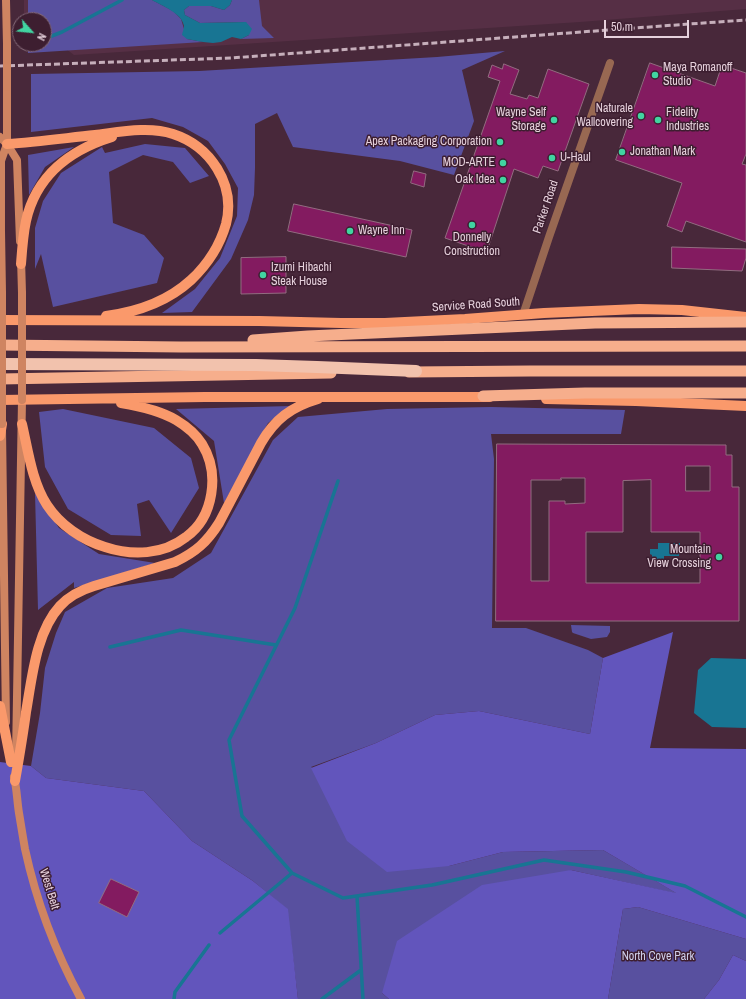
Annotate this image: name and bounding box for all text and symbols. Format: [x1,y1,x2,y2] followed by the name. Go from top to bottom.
[12,12,52,52] north arrow
[606,12,691,38] scale bar
[611,19,633,35] text: 50 m
[34,31,50,43] text: N
[663,61,732,89] place label: Maya Romanoff Studio
[650,70,660,80] marker: Maya Romanoff Studio
[576,102,633,130] place label: Naturale Wallcovering
[496,106,546,134] place label: Wayne Self Storage
[666,106,709,134] place label: Fidelity Industries
[636,111,646,121] marker: Naturale Wallcovering
[549,115,559,125] marker: Wayne Self Storage
[653,115,663,125] marker: Fidelity Industries
[366,135,492,149] place label: Apex Packaging Corporation
[495,137,505,147] marker: Apex Packaging Corporation
[630,145,695,159] place label: Jonathan Mark
[617,147,627,157] marker: Jonathan Mark
[560,151,591,165] place label: U-Haul
[547,153,557,163] marker: U-Haul
[443,156,495,170] place label: MOD-ARTE
[498,158,508,168] marker: MOD-ARTE
[455,173,495,187] place label: Oak !dea
[498,175,508,185] marker: Oak !dea
[530,179,562,235] street label: Parker Road
[467,220,477,230] marker: Donnelly Construction
[358,224,405,238] place label: Wayne Inn
[345,226,355,236] marker: Wayne Inn
[444,231,500,259] place label: Donnelly Construction
[271,261,332,289] place label: Izumi Hibachi Steak House
[258,270,268,280] marker: Izumi Hibachi Steak House
[432,295,520,315] street label: Service Road South
[647,543,711,571] place label: Mountain View Crossing
[714,552,724,562] marker: Mountain View Crossing
[36,867,62,911] street label: West Belt
[622,950,694,964] park label: North Cove Park

